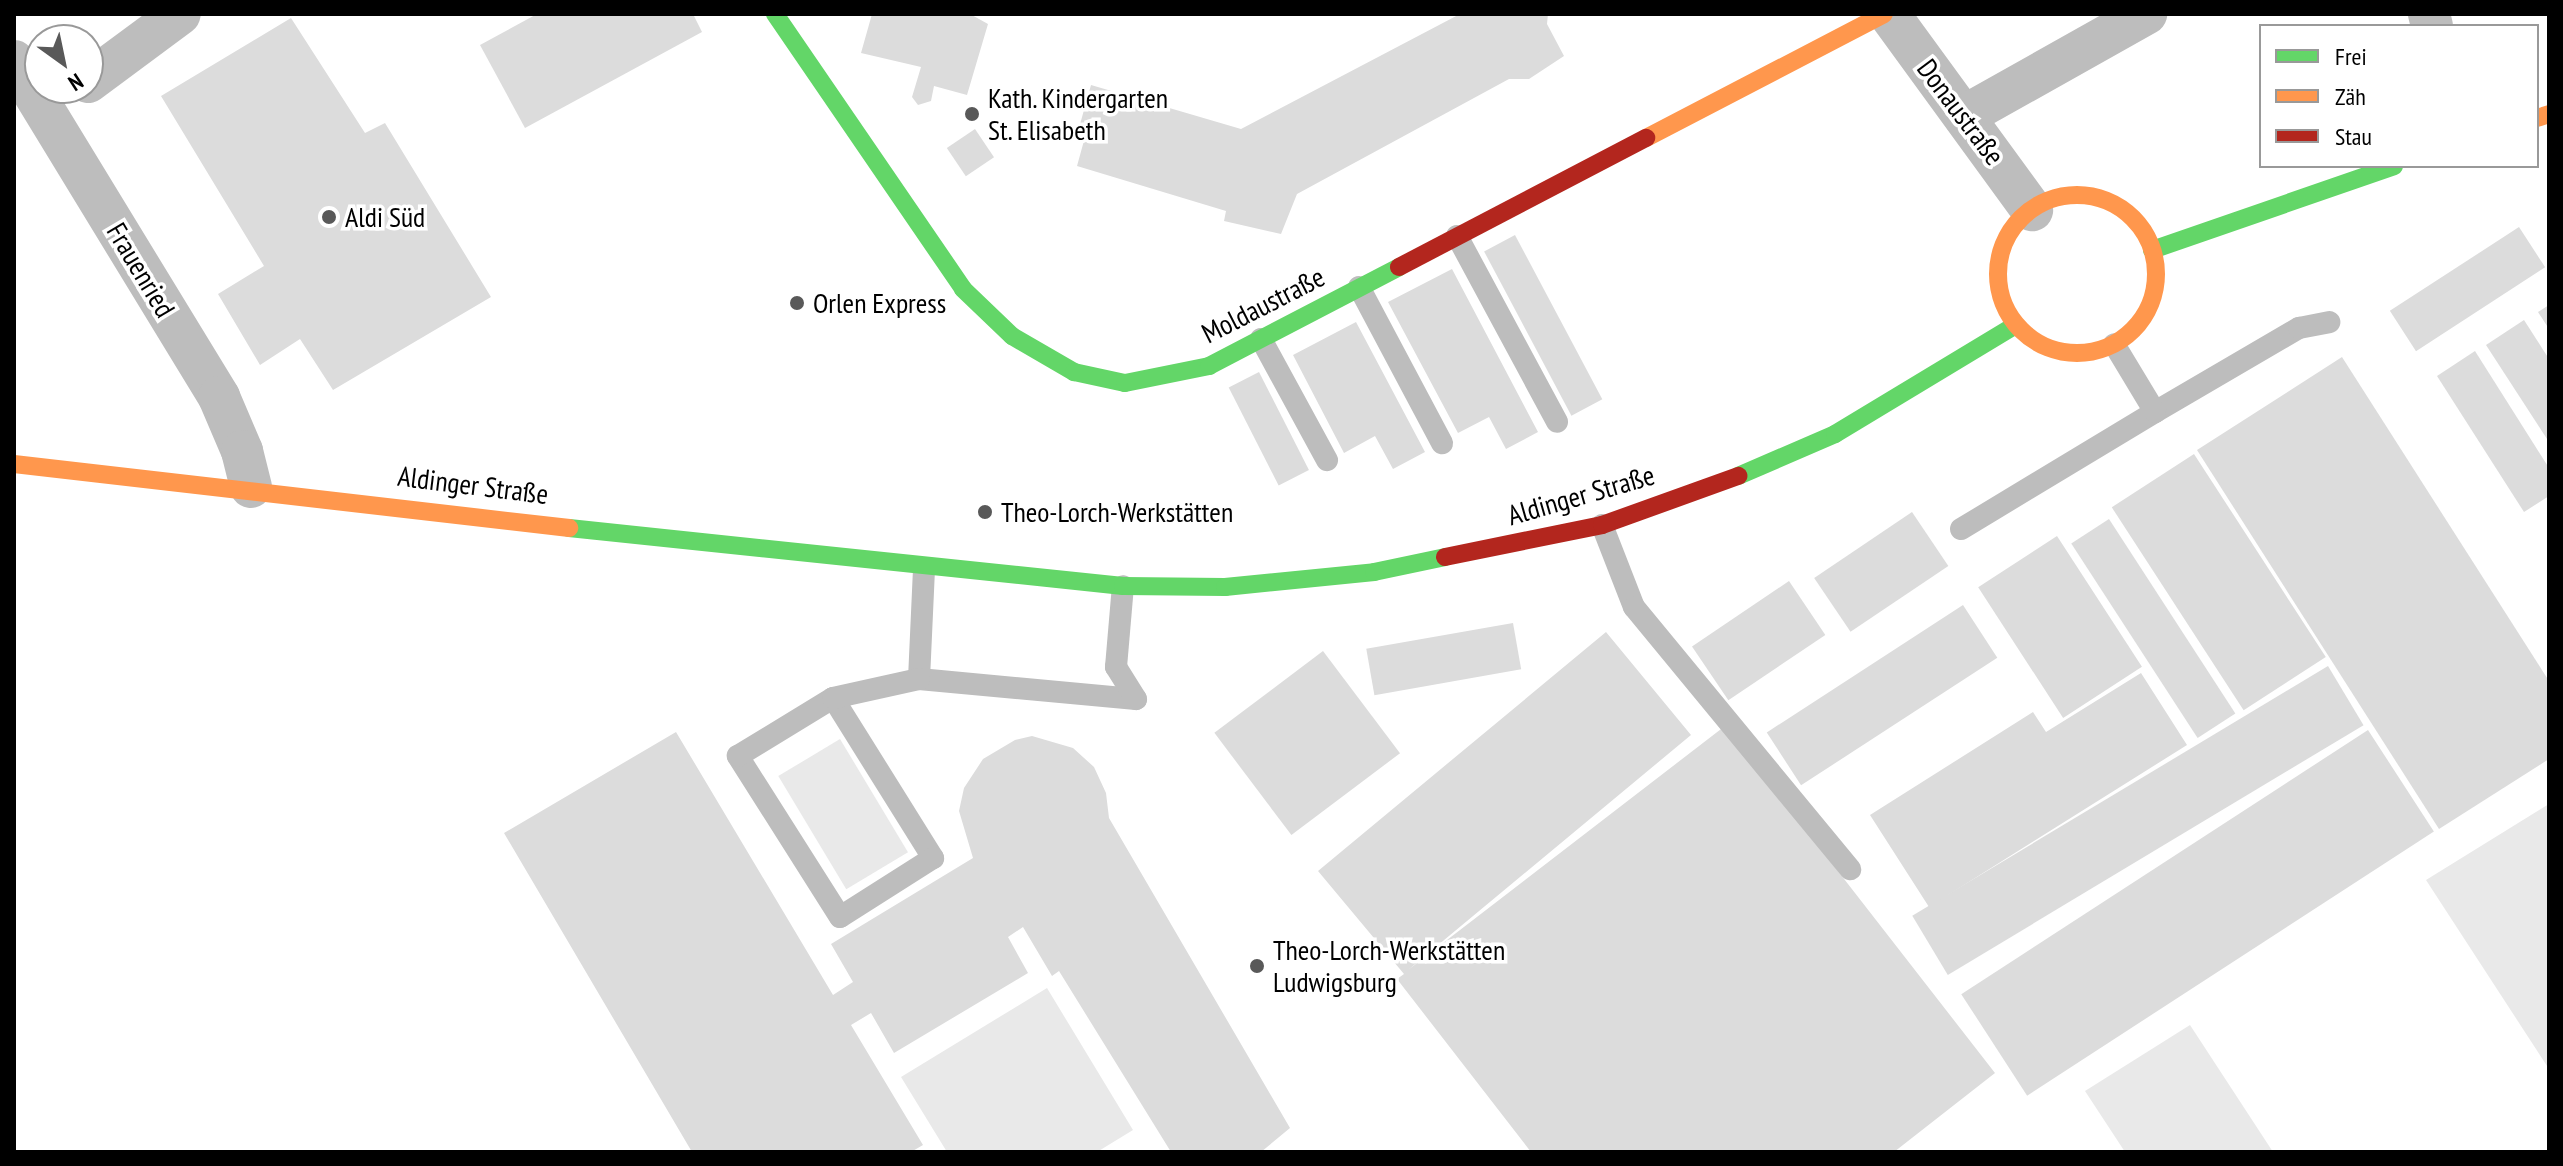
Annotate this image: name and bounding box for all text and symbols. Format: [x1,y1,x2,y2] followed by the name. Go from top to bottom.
[24,24,104,104] north arrow
[2259,24,2539,168] legend
[2335,41,2367,72] text: Frei
[1910,52,2012,172] street label: Donaustraße
[63,67,89,97] text: N
[988,81,1170,147] place label: Kath. Kindergarten St. Elisabeth
[2335,81,2366,112] text: Zäh
[963,105,981,123] marker: Kath. Kindergarten St. Elisabeth
[2335,121,2372,152] text: Stau
[345,200,425,234] place label: Aldi Süd
[320,208,338,226] marker: Aldi Süd
[100,217,182,323] street label: Frauenried
[1196,260,1330,350] street label: Moldaustraße
[813,286,946,320] place label: Orlen Express
[788,294,806,312] marker: Orlen Express
[1504,458,1658,532] street label: Aldinger Straße
[396,459,550,511] street label: Aldinger Straße
[1001,495,1233,529] place label: Theo-Lorch-Werkstätten
[976,503,994,521] marker: Theo-Lorch-Werkstätten
[1273,933,1505,999] place label: Theo-Lorch-Werkstätten Ludwigsburg
[1248,957,1266,975] marker: Theo-Lorch-Werkstätten Ludwigsburg

